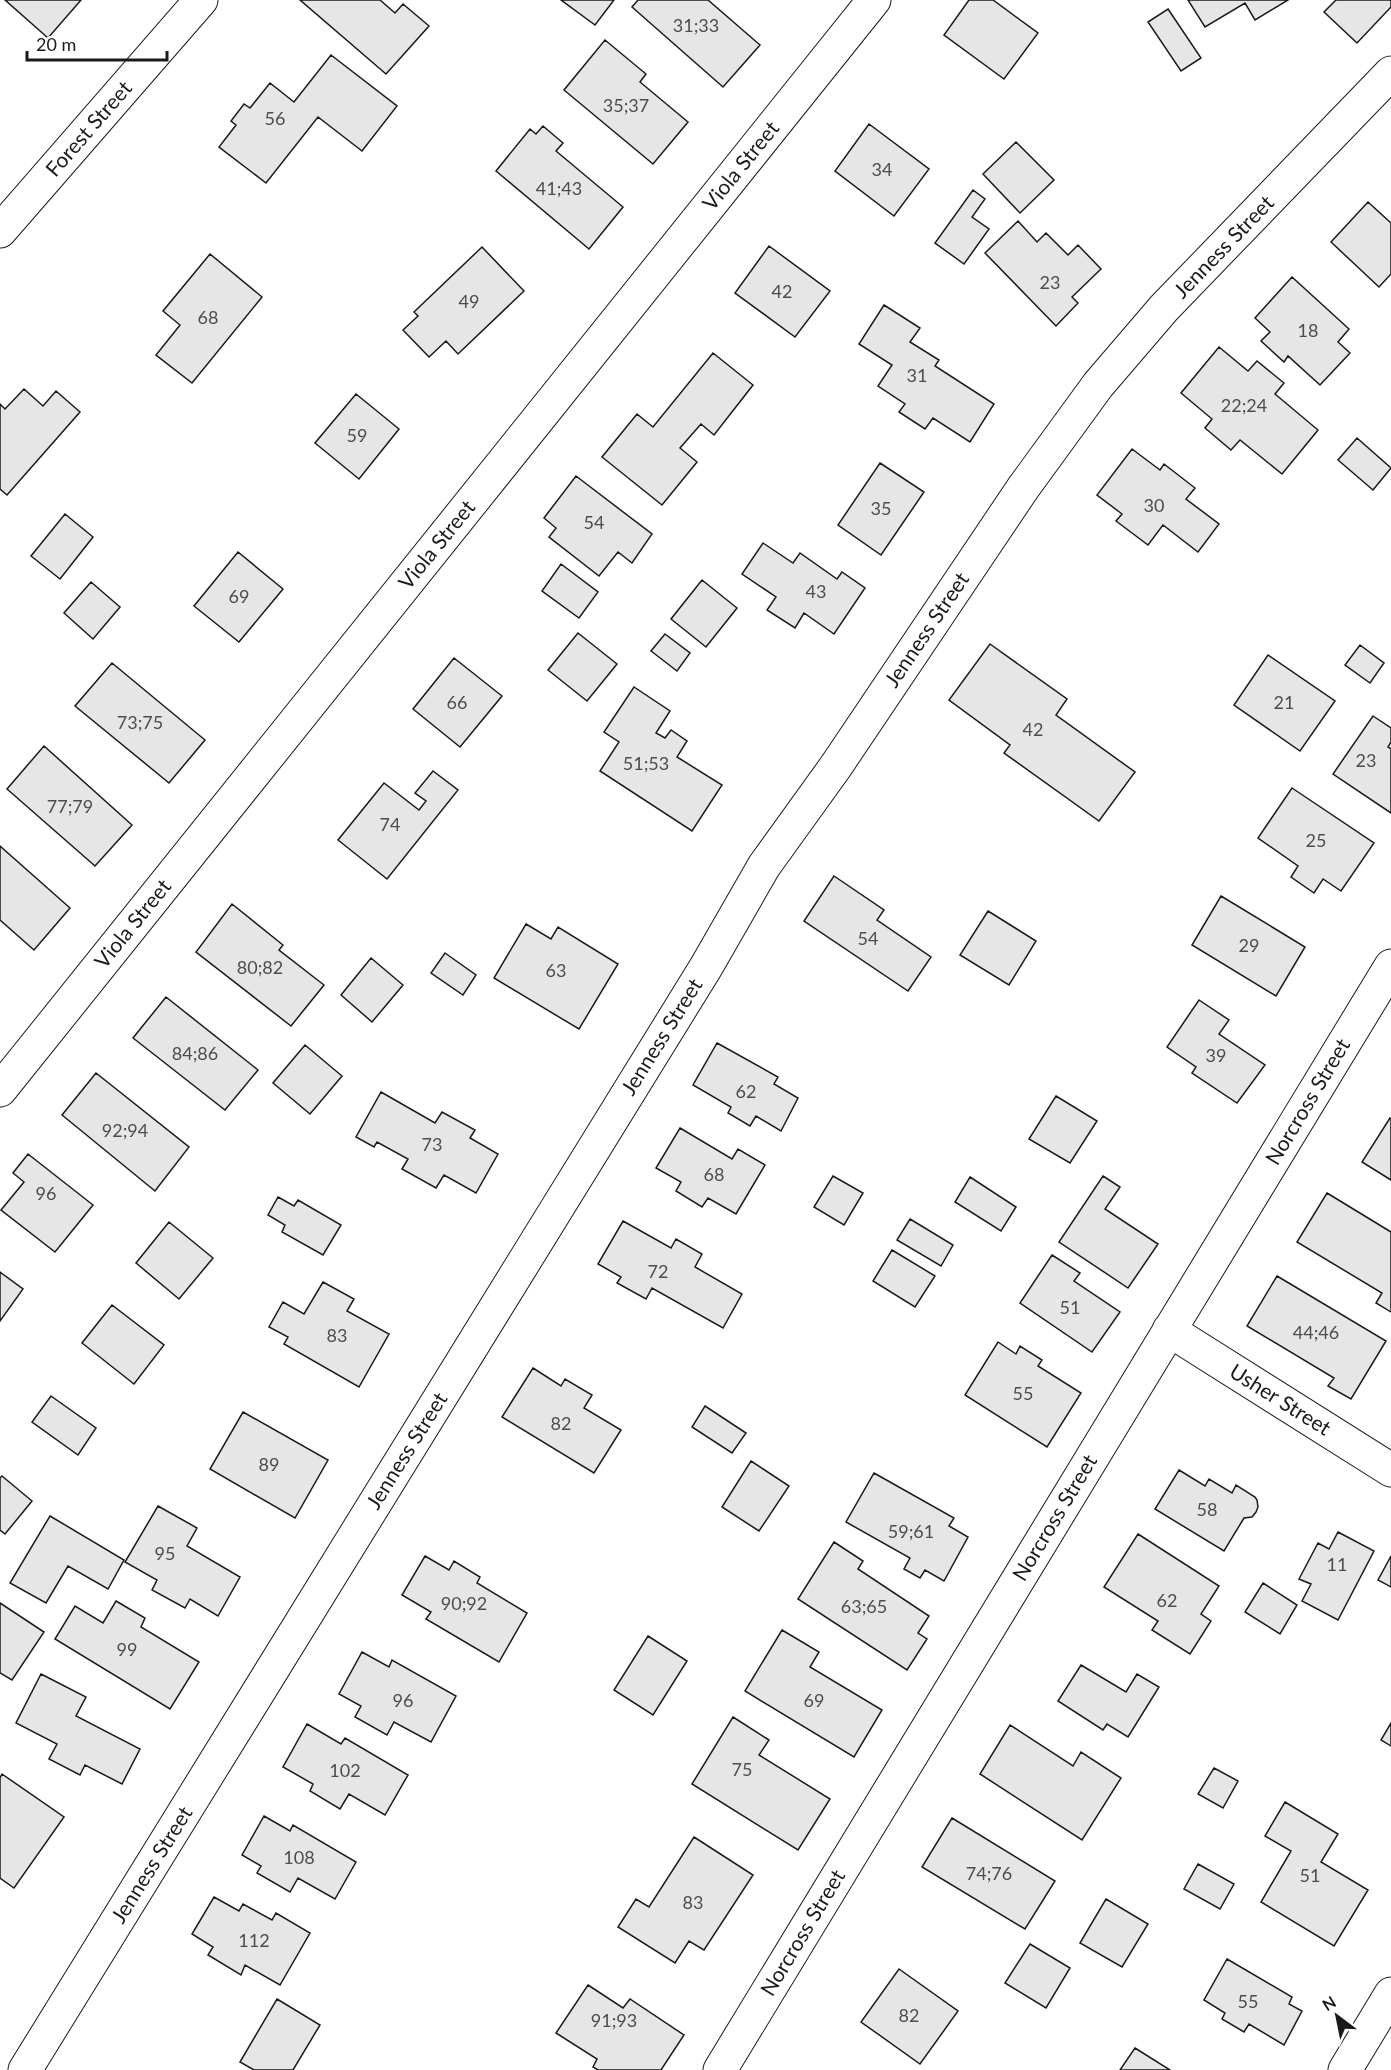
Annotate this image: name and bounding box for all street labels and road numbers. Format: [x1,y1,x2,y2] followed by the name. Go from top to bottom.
[40,75,136,181] street label: Forest Street
[696,115,784,215] street label: Viola Street
[1168,189,1278,302] street label: Jenness Street
[392,494,480,594] street label: Viola Street
[878,567,974,691] street label: Jenness Street
[88,873,176,973] street label: Viola Street
[615,973,707,1099] street label: Jenness Street
[1259,1033,1354,1169] street label: Norcross Street
[1226,1358,1336,1440] street label: Usher Street
[360,1387,452,1513] street label: Jenness Street
[1006,1449,1101,1585] street label: Norcross Street
[105,1801,197,1927] street label: Jenness Street
[754,1864,849,2000] street label: Norcross Street

